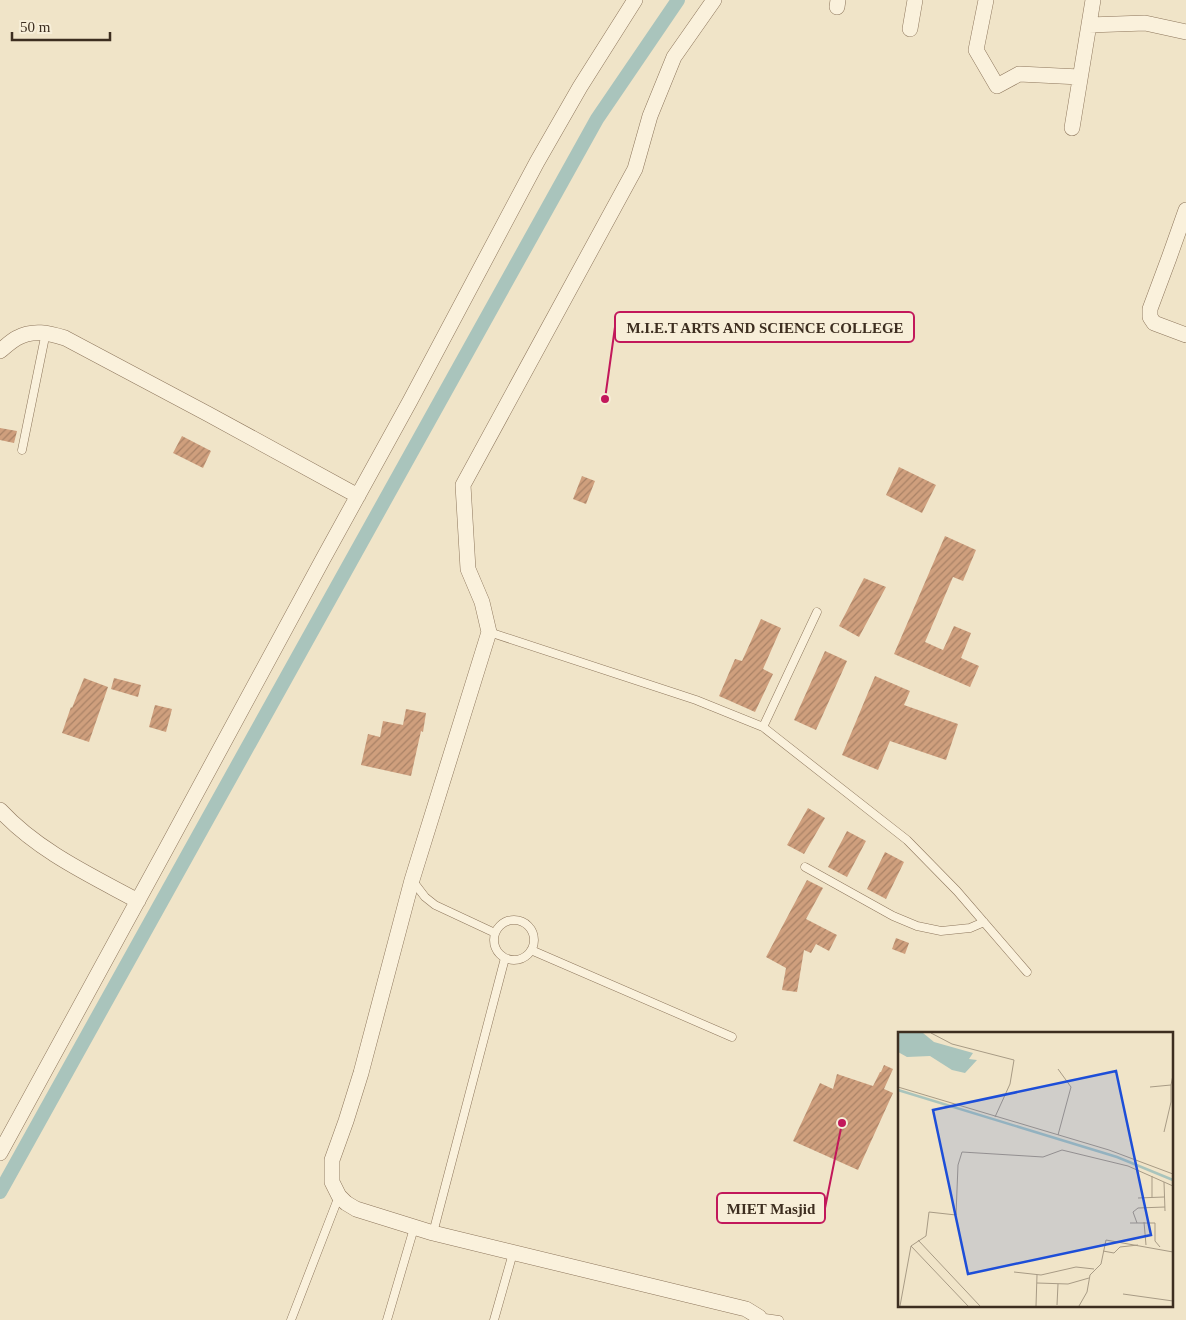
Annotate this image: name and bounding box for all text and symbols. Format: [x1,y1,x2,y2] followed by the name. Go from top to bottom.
[12,10,110,42] scale bar
[20,19,51,35] text: 50 m
[615,312,914,342] callout: M.I.E.T ARTS AND SCIENCE COLLEGE
[626,320,904,336] text: M.I.E.T ARTS AND SCIENCE COLLEGE
[898,1032,1174,1308] inset map
[717,1193,825,1223] callout: MIET Masjid
[727,1201,816,1217] text: MIET Masjid

